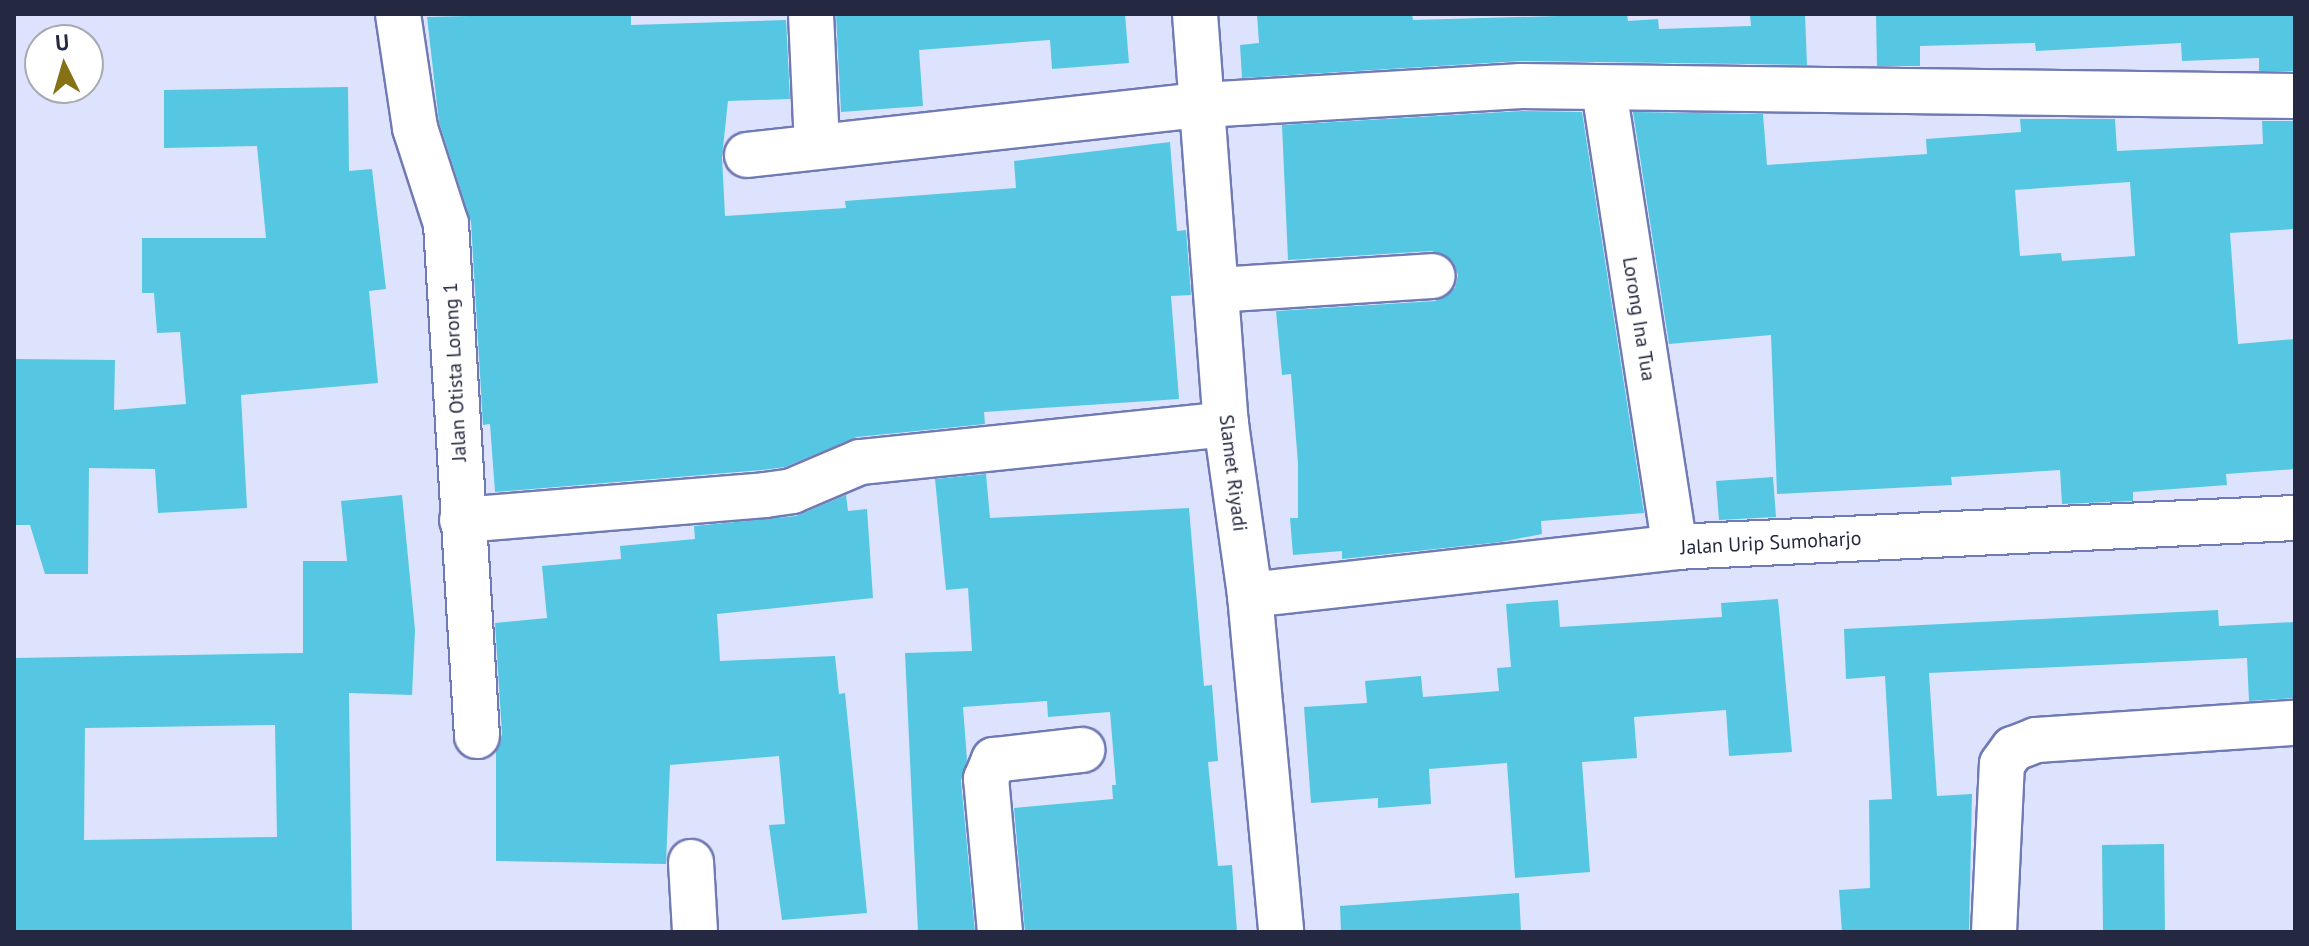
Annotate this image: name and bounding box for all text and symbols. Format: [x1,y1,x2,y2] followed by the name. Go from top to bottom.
[24,24,104,104] north arrow
[54,28,70,57] text: U
[1617,255,1661,383] street label: Lorong Ina Tua
[438,282,472,462] street label: Jalan Otista Lorong 1
[1214,413,1252,533] street label: Slamet Riyadi
[1680,526,1862,560] street label: Jalan Urip Sumoharjo

